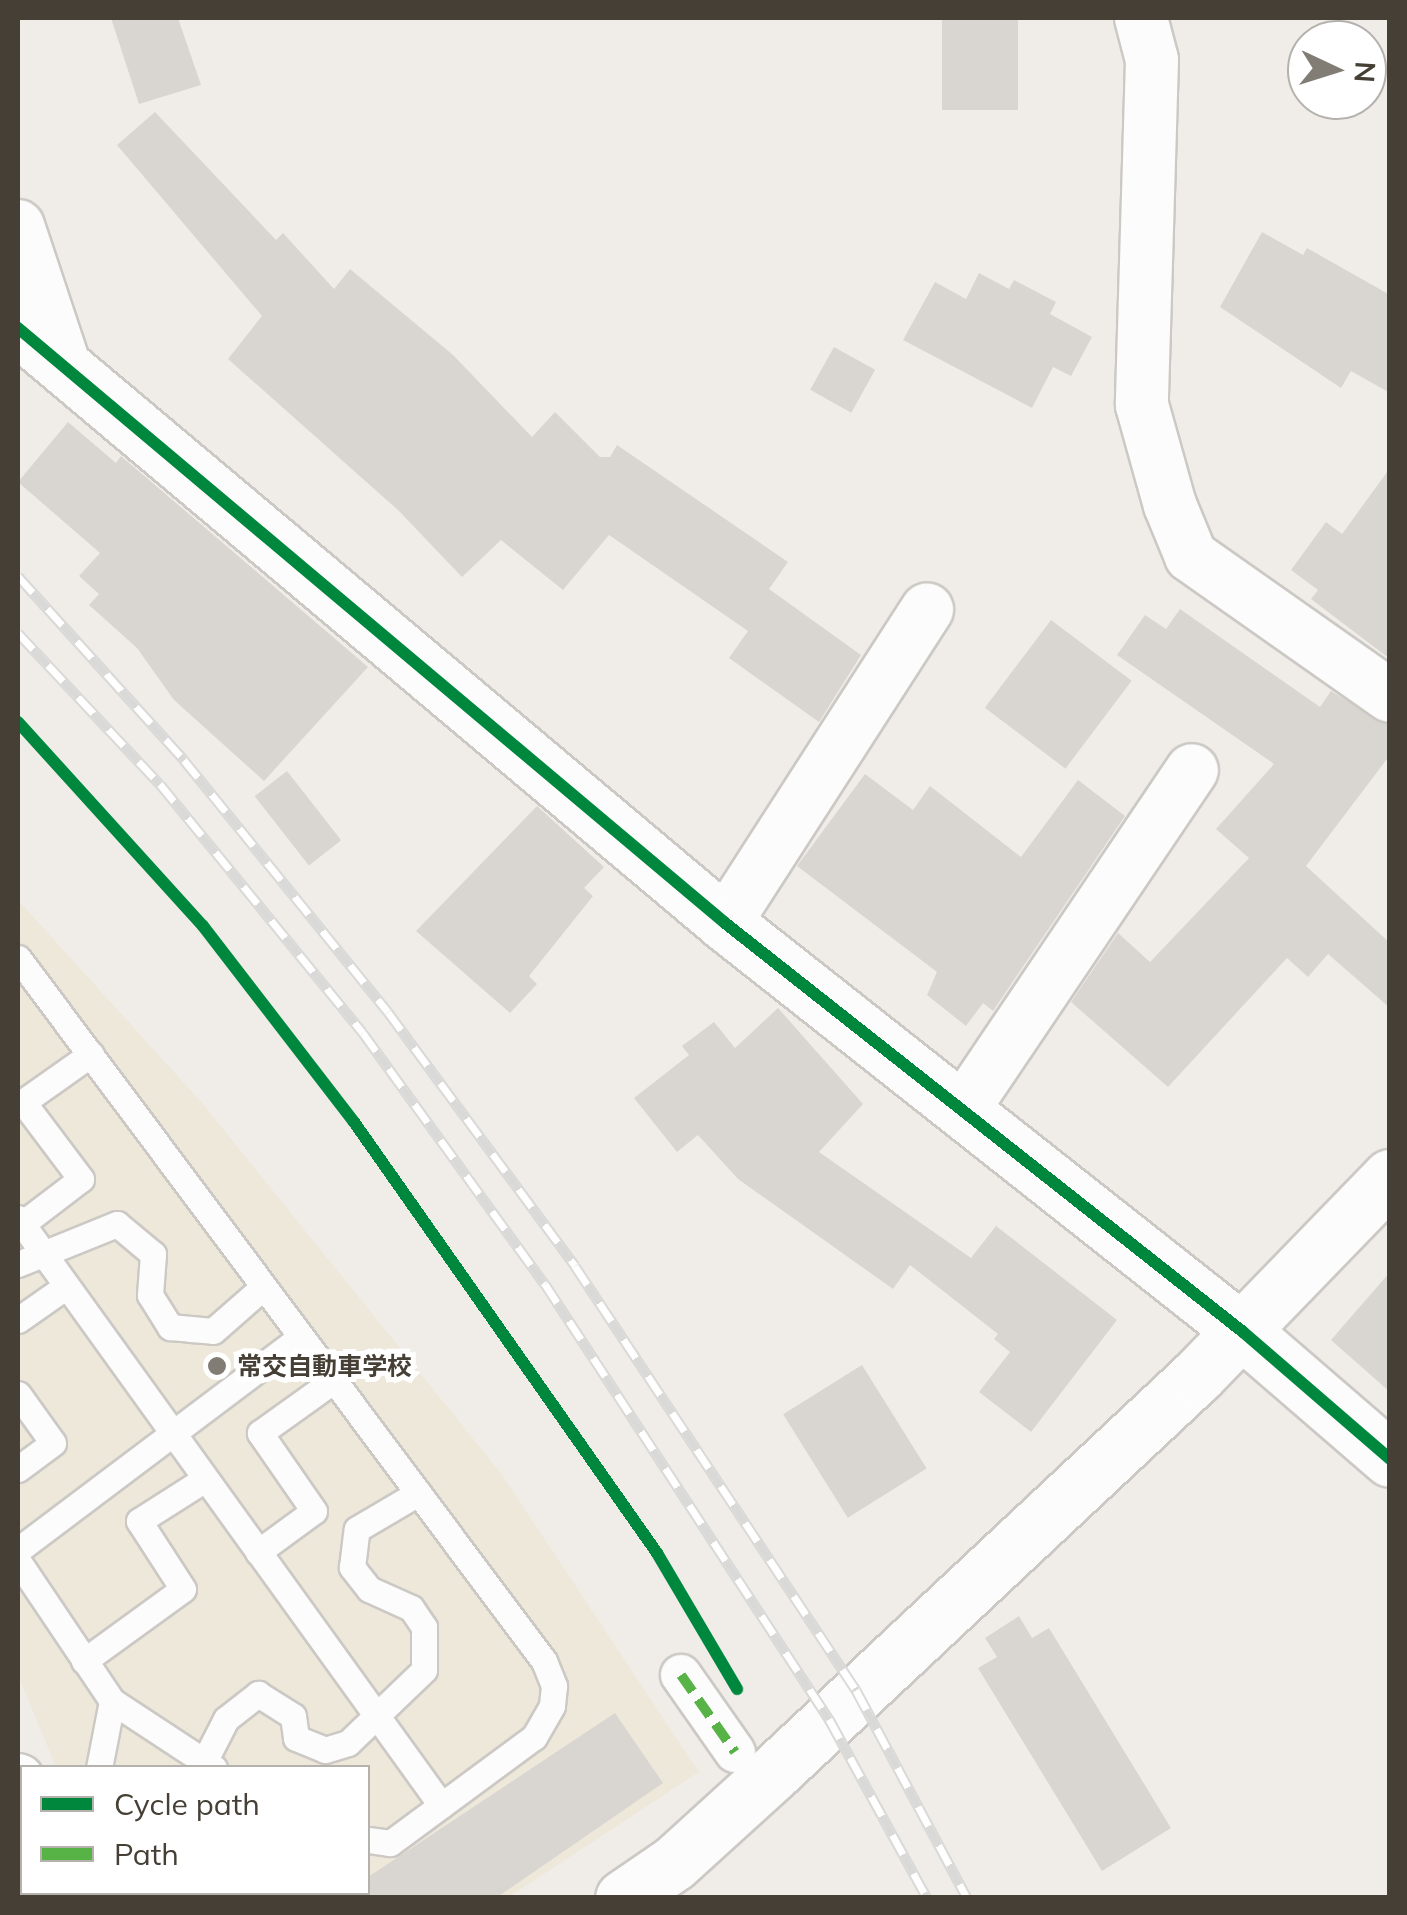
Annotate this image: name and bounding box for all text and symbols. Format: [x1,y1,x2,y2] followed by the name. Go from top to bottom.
[1287,20,1387,120] north arrow
[1347,60,1384,84] text: N
[237,1351,412,1381] place label: 常交自動車学校
[206,1355,228,1377] marker: 常交自動車学校
[20,1765,370,1895] legend
[114,1785,260,1823] text: Cycle path
[114,1835,179,1873] text: Path

